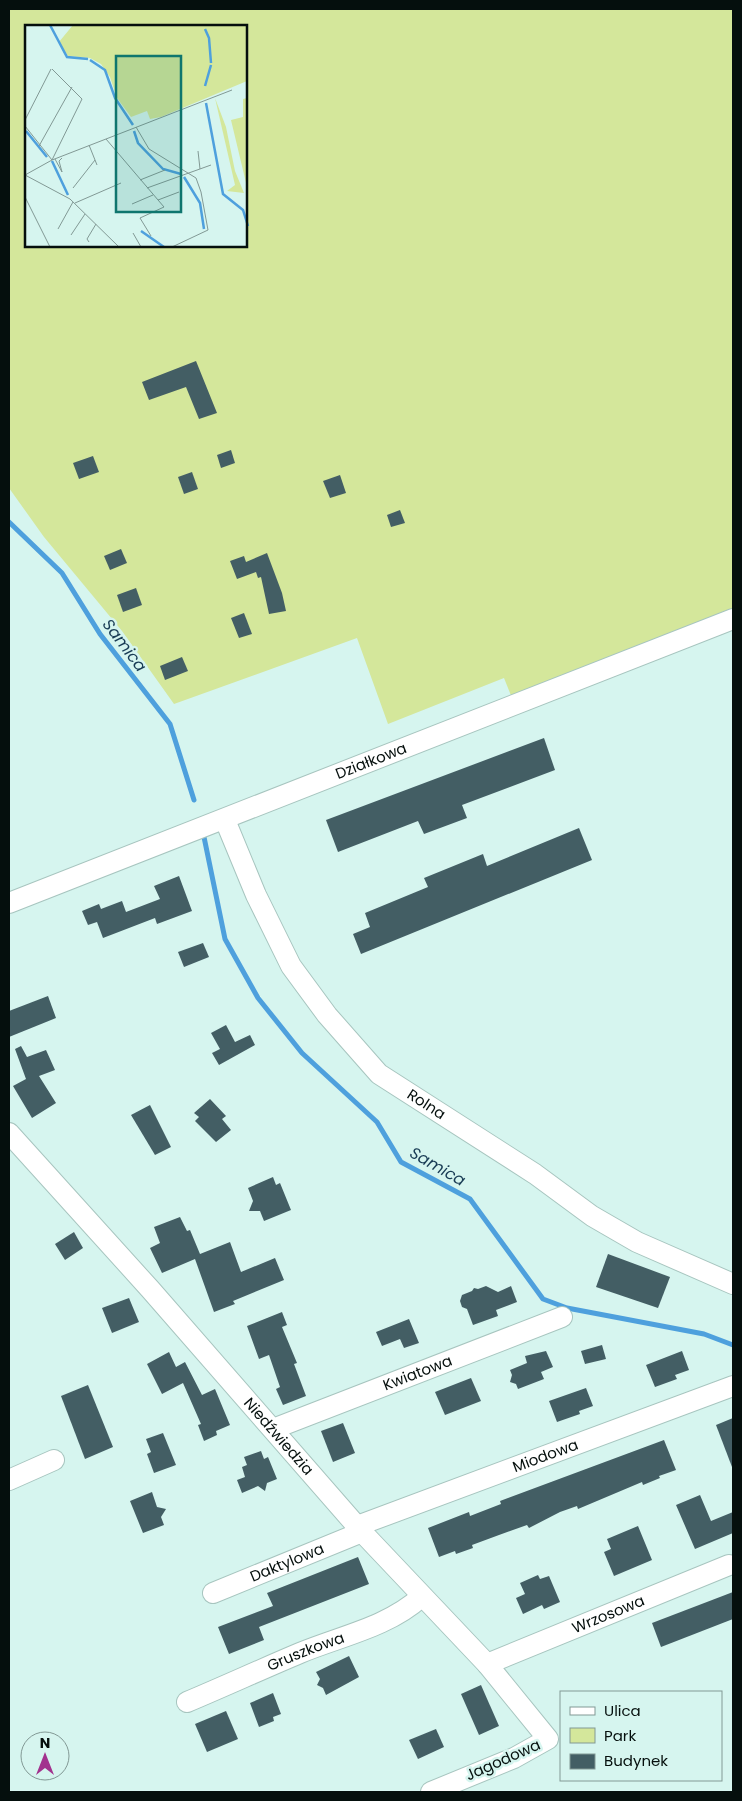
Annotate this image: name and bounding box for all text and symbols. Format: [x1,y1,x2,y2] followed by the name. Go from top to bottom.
[25,25,248,248] inset map
[97,614,152,677] water label: Samica
[332,737,410,784] street label: Działkowa
[403,1084,450,1124] street label: Rolna
[406,1141,470,1192] water label: Samica
[380,1350,455,1395] street label: Kwiatowa
[239,1393,319,1479] street label: Niedźwiedzia
[509,1434,581,1477] street label: Miodowa
[247,1538,327,1587] street label: Daktylowa
[569,1590,647,1638] street label: Wrzosowa
[264,1627,347,1676] street label: Gruszkowa
[560,1691,722,1781] legend
[604,1700,641,1721] text: Ulica
[604,1725,636,1746] text: Park
[20,1731,70,1781] north arrow
[40,1733,50,1753] text: N
[462,1734,544,1785] street label: Jagodowa
[604,1750,668,1771] text: Budynek

